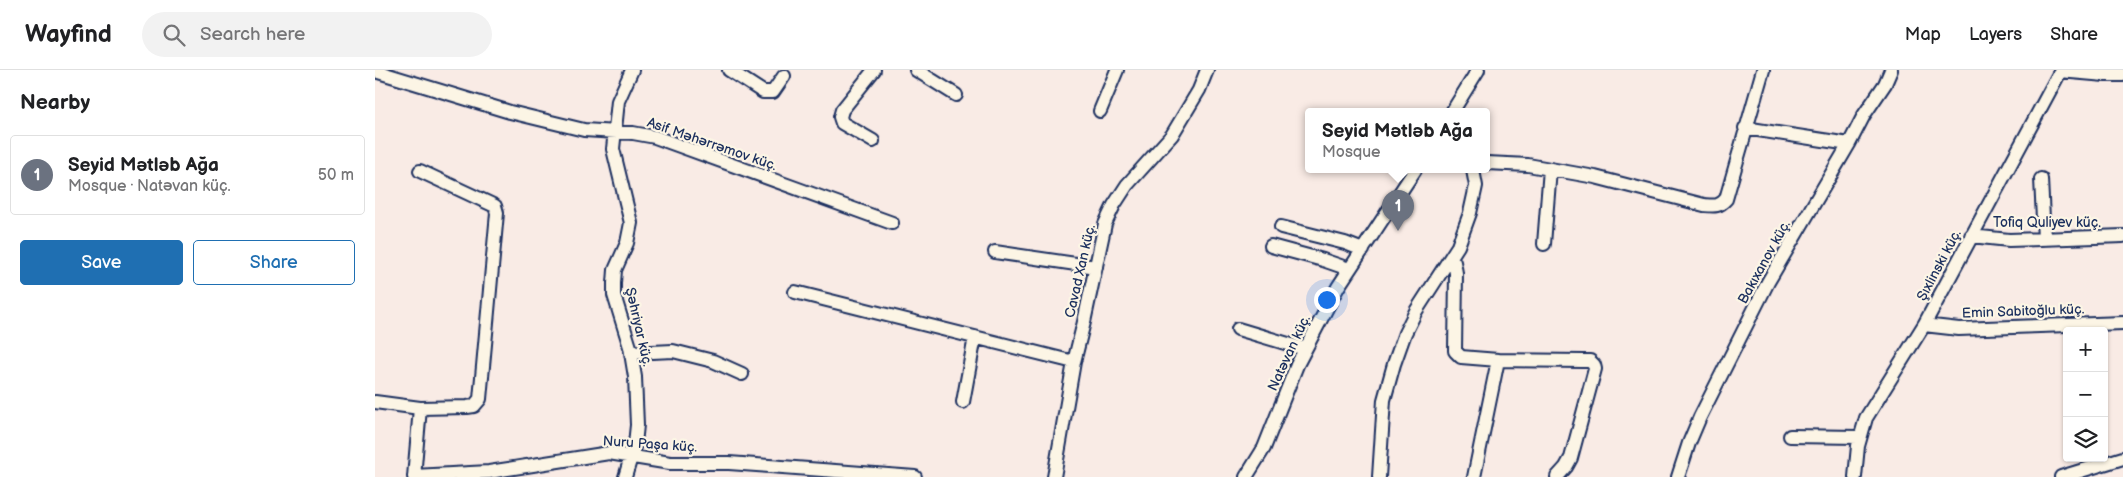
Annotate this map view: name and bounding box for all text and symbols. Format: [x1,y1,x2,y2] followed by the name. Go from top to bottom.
[142,12,492,57] search box
[25,20,112,49] text: Wayfind
[160,21,188,49] icon: search
[200,23,305,46] text: Search here
[1905,24,1941,45] text: Map
[1969,24,2022,45] text: Layers
[2050,24,2098,45] text: Share
[20,90,90,115] text: Nearby
[1305,108,1490,173] popup
[645,114,779,174] street label: Asif Məhərrəmov küç.
[1322,120,1473,143] text: Seyid Mətləb Ağa
[1322,143,1381,162] text: Mosque
[68,154,219,177] text: Seyid Mətləb Ağa
[34,166,40,185] text: 1
[318,166,354,185] text: 50 m
[68,177,231,196] text: Mosque · Natəvan küç.
[1382,190,1414,231] pin: 1
[1993,214,2101,231] street label: Tofiq Quliyev küç.
[1734,217,1794,307] street label: Bakıxanov küç.
[1061,222,1099,319] street label: Cavad Xan küç.
[1913,226,1965,304] street label: Şıxlinski küç.
[20,240,183,285] button: Save
[193,240,355,285] button: Share
[622,286,656,368] street label: Şəhriyar küç.
[1314,287,1340,313] your location
[1961,300,2085,322] street label: Emin Sabitoğlu küç.
[1264,312,1314,394] street label: Natəvan küç.
[2063,327,2108,462] map controls
[2063,327,2108,372] button: +
[2063,372,2108,417] button: −
[2063,417,2108,462] button: layers
[602,432,698,456] street label: Nuru Paşa küç.

